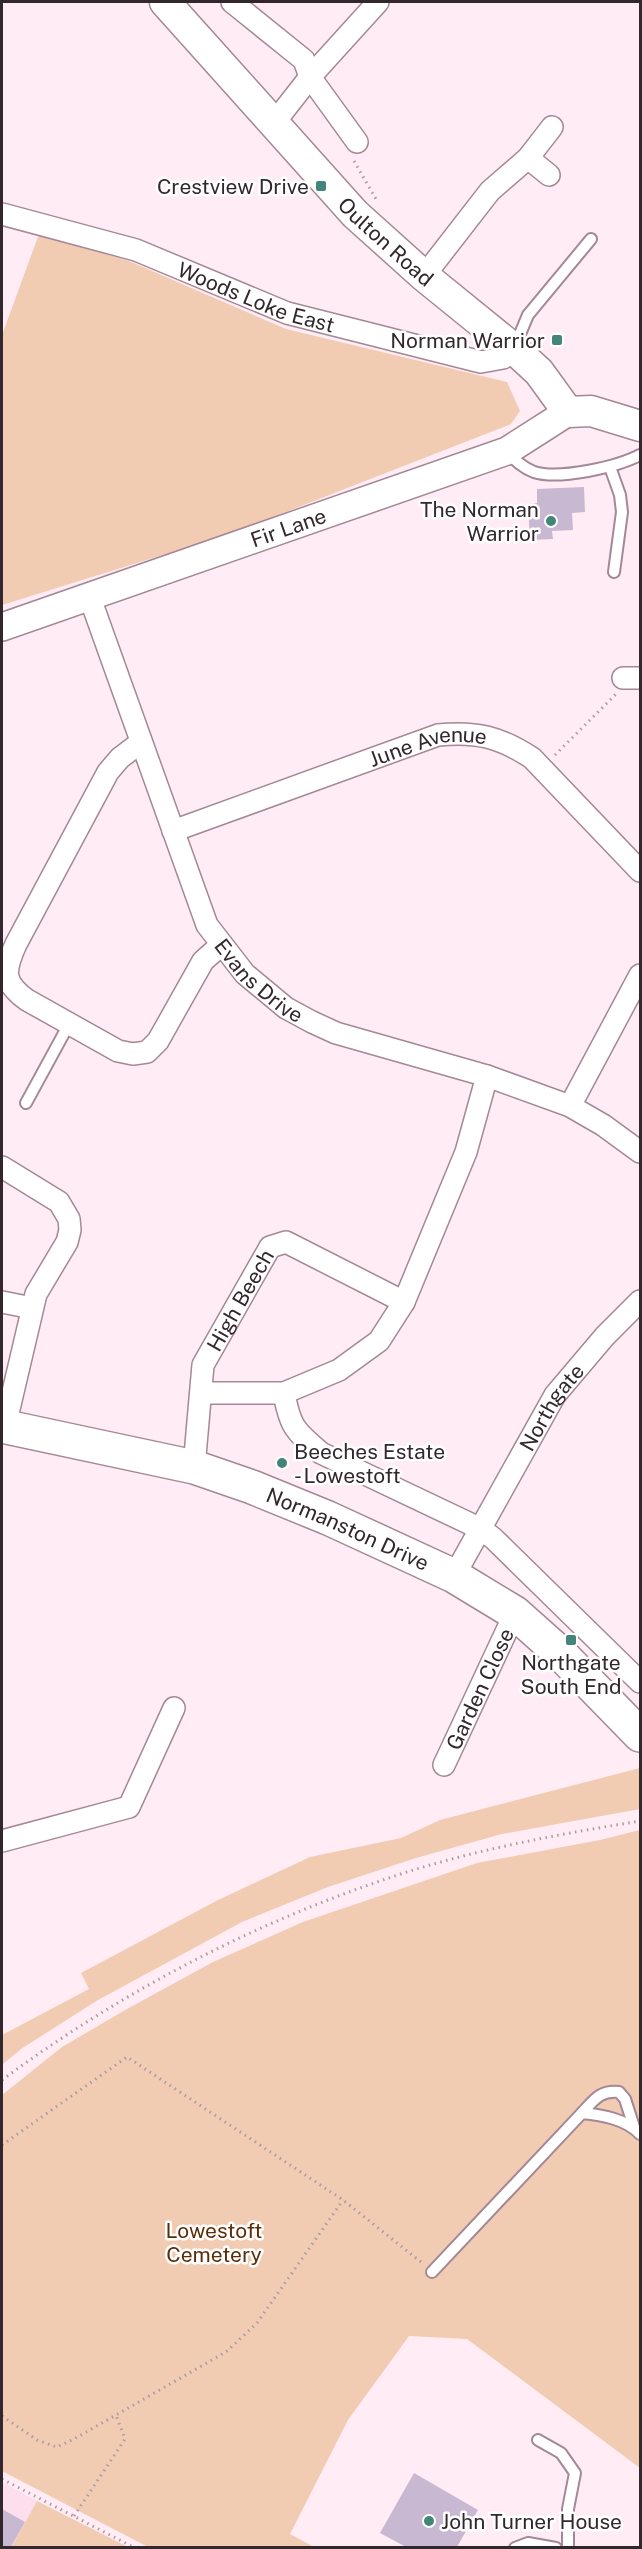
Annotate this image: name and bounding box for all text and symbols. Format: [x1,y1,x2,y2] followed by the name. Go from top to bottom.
[157,174,309,199] place label: Crestview Drive
[314,179,328,193] marker: Crestview Drive
[333,192,439,291] street label: Oulton Road
[174,256,337,337] street label: Woods Loke East
[390,328,545,353] place label: Norman Warrior
[550,333,564,347] marker: Norman Warrior
[420,497,539,546] place label: The Norman Warrior
[247,503,329,552] street label: Fir Lane
[544,514,558,528] marker: The Norman Warrior
[365,721,489,772] street label: June Avenue
[210,933,308,1027] street label: Evans Drive
[201,1245,279,1355] street label: High Beech
[514,1358,589,1455] street label: Northgate
[294,1439,445,1488] place label: Beeches Estate - Lowestoft
[275,1456,289,1470] marker: Beeches Estate - Lowestoft
[263,1482,433,1575] street label: Normanston Drive
[440,1624,519,1754] street label: Garden Close
[564,1633,578,1647] marker: Northgate South End
[521,1650,621,1699] place label: Northgate South End
[165,2218,263,2267] park label: Lowestoft Cemetery
[441,2509,622,2534] place label: John Turner House
[422,2514,436,2528] marker: John Turner House

